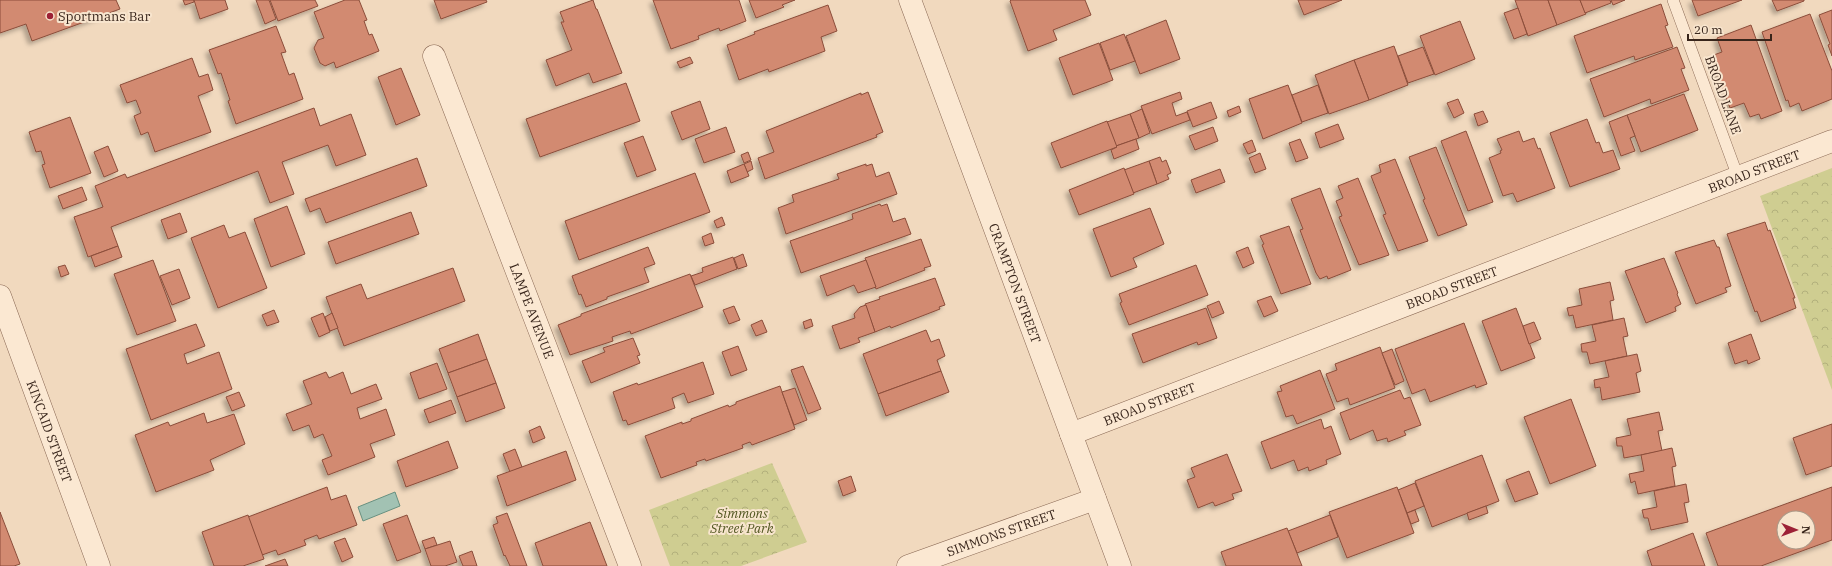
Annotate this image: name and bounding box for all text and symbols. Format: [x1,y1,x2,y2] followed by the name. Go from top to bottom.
[58,8,150,25] place label: Sportmans Bar
[45,11,55,21] marker: Sportmans Bar
[1688,16,1771,42] scale bar
[1694,22,1723,37] text: 20 m
[1701,53,1745,137] street label: BROAD LANE
[1706,145,1803,196] street label: BROAD STREET
[985,221,1045,346] street label: CRAMPTON STREET
[506,261,558,361] street label: LAMPE AVENUE
[1403,262,1501,313] street label: BROAD STREET
[23,378,76,485] street label: KINCAID STREET
[1101,378,1198,429] street label: BROAD STREET
[709,505,774,537] park label: Simmons Street Park
[944,505,1059,560] street label: SIMMONS STREET
[1776,510,1816,550] north arrow
[1799,526,1813,535] text: N

